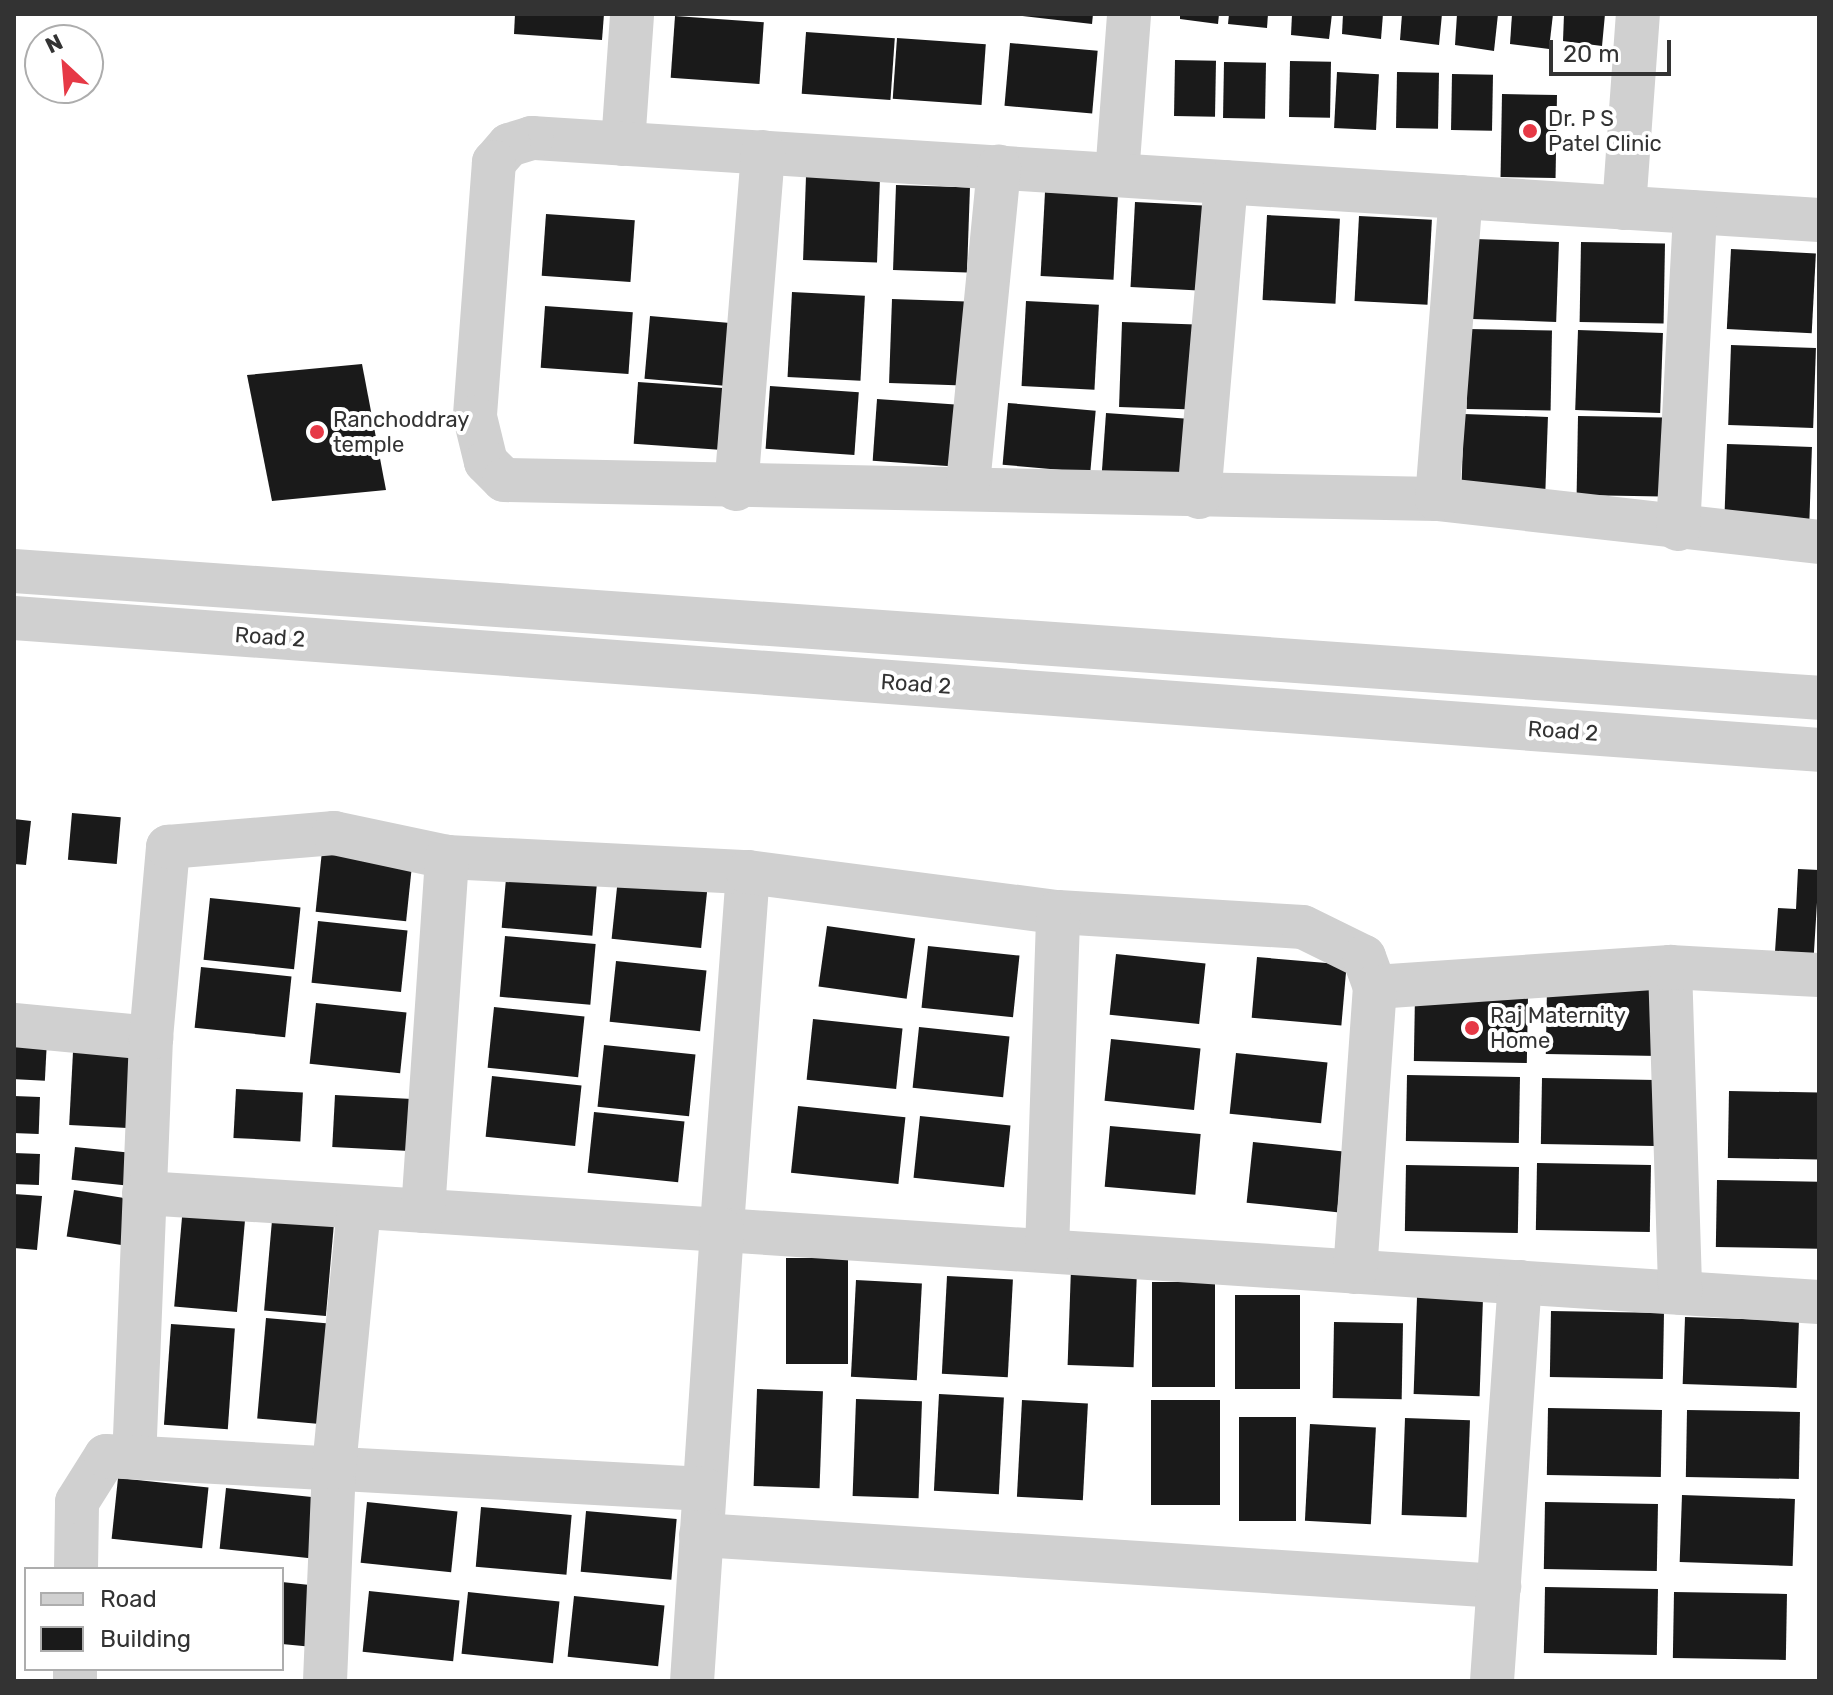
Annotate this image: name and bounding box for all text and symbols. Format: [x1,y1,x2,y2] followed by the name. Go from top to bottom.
[24,24,104,104] north arrow
[1553,24,1675,74] scale bar
[41,28,67,59] text: N
[1563,40,1620,68] text: 20 m
[1548,105,1662,156] place label: Dr. P S Patel Clinic
[1519,120,1541,142] marker: Dr. P S Patel Clinic
[333,406,469,458] place label: Ranchoddray temple
[308,423,326,441] marker: Ranchoddray temple
[234,621,306,653] street label: Road 2
[880,668,952,700] street label: Road 2
[1527,715,1599,747] street label: Road 2
[1490,1002,1626,1054] place label: Raj Maternity Home
[1461,1017,1483,1039] marker: Raj Maternity Home
[24,1567,284,1671] legend
[100,1585,157,1613] text: Road
[100,1625,191,1653] text: Building

